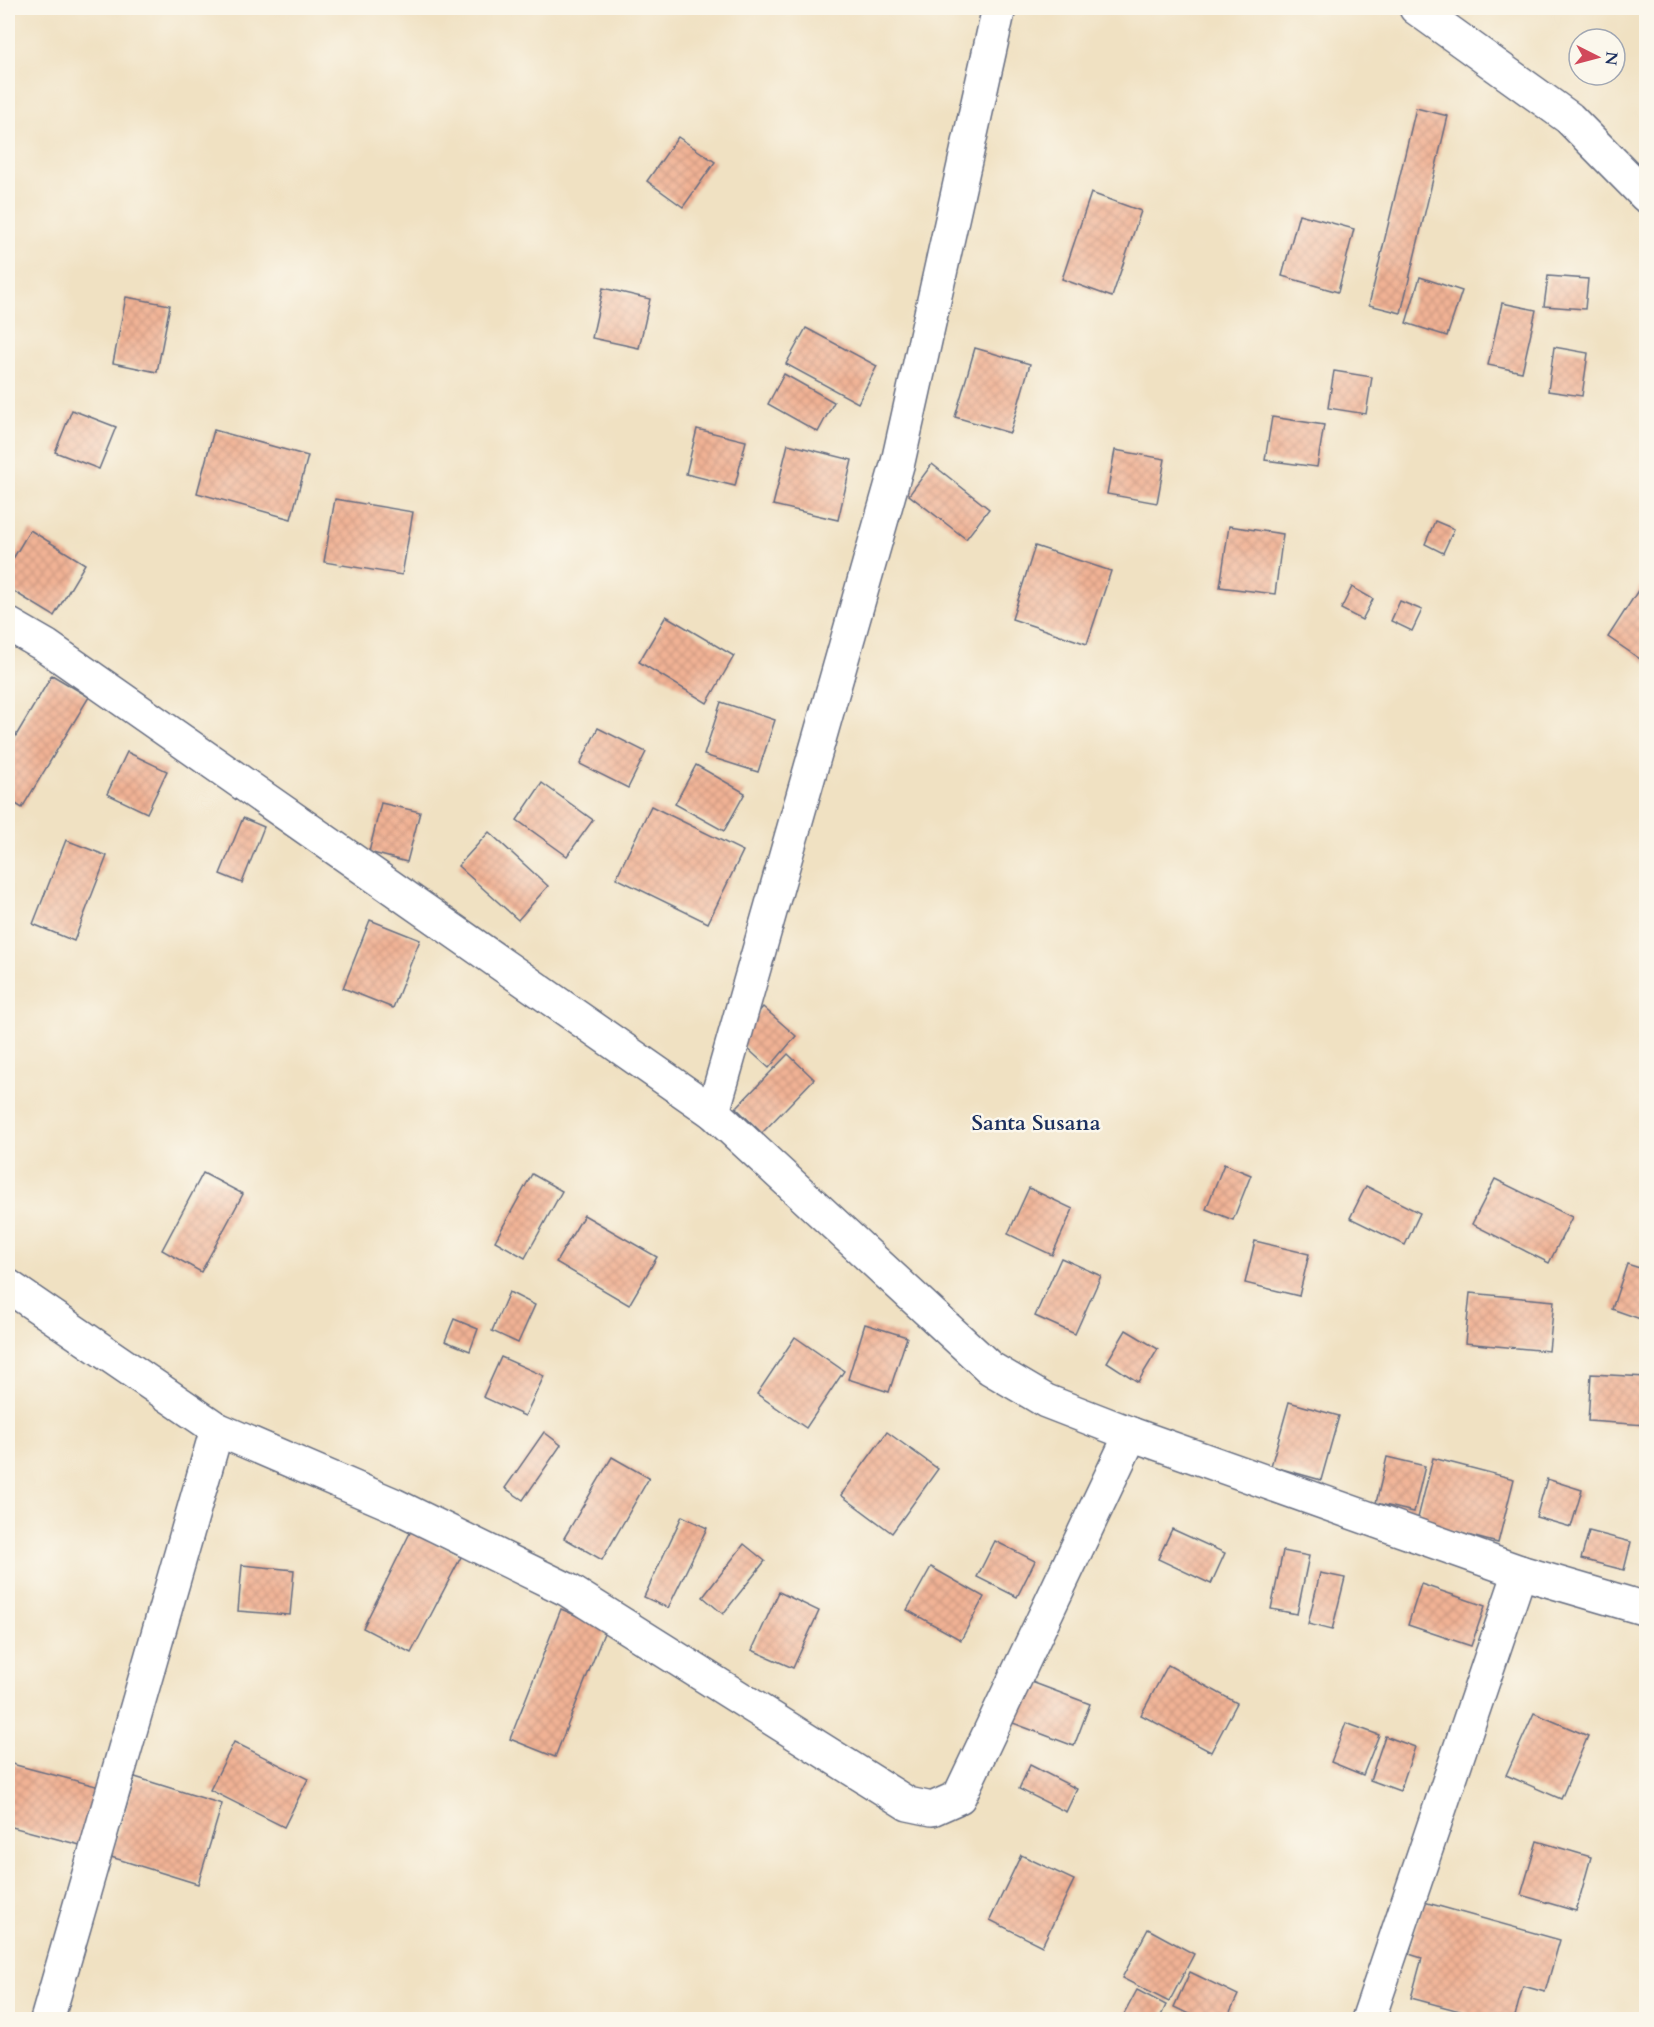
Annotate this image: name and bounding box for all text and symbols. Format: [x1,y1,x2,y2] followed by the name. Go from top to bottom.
[1567,27,1627,87] north arrow
[1599,50,1623,67] text: N
[971,1108,1101,1138] district label: Santa Susana

